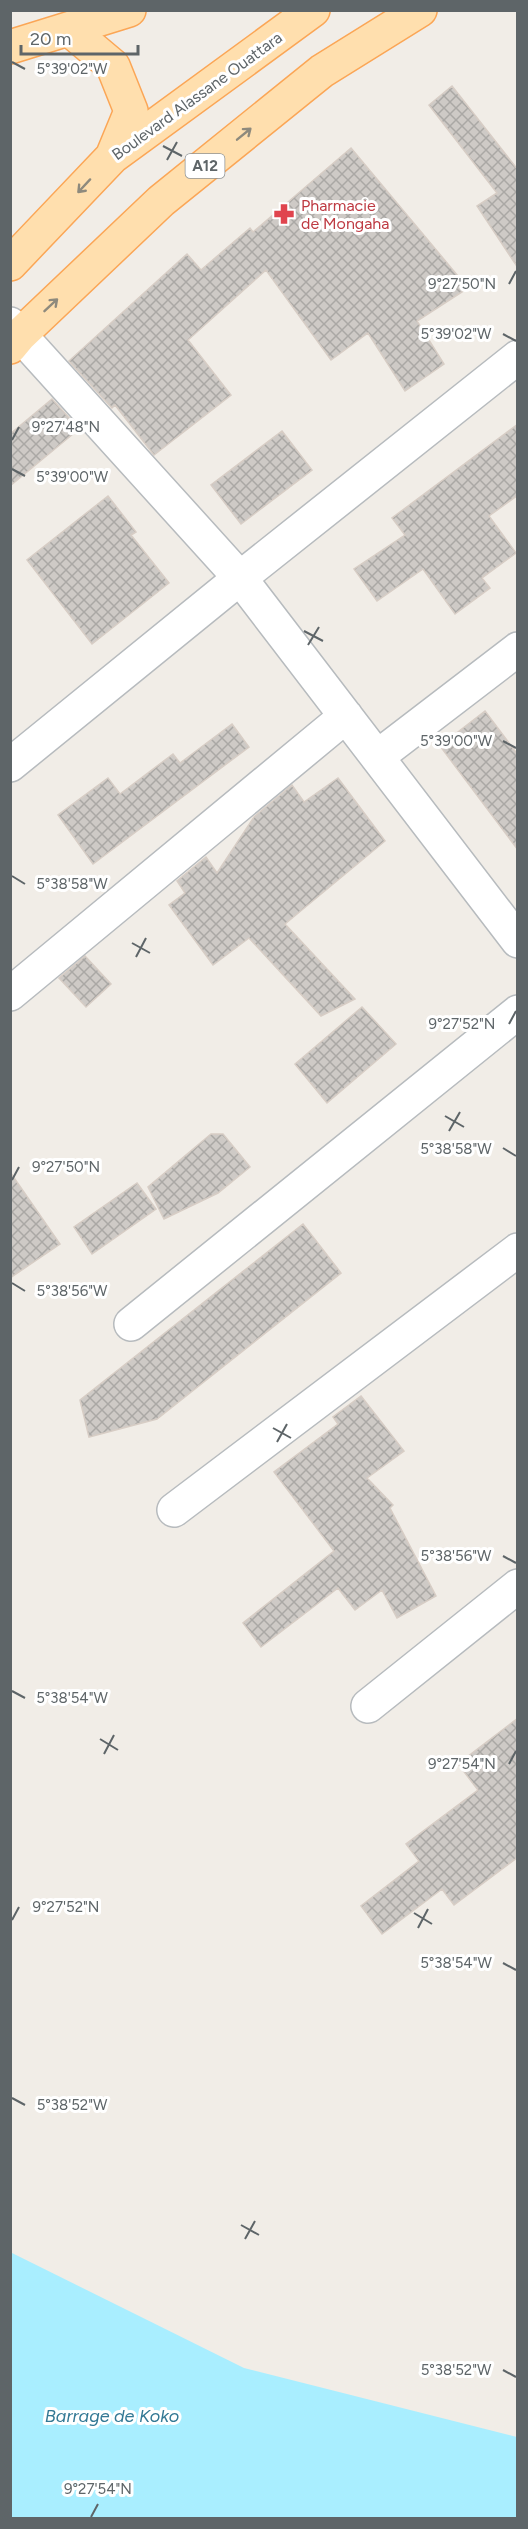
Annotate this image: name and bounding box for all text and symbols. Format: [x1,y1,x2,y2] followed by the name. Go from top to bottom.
[21,18,138,56] scale bar
[30,28,71,50] text: 20 m
[108,28,286,164] street label: Boulevard Alassane Ouattara
[36,60,108,78] text: 5°39'02"W
[236,128,252,141] one-way arrow
[186,154,224,178] road number: A12
[77,179,91,194] one-way arrow
[301,196,389,233] place label: Pharmacie de Mongaha
[272,202,296,226] pharmacy icon: Pharmacie de Mongaha
[428,275,496,293] text: 9°27'50"N
[44,298,59,312] one-way arrow
[420,325,492,343] text: 5°39'02"W
[32,418,100,436] text: 9°27'48"N
[36,468,109,486] text: 5°39'00"W
[420,732,493,750] text: 5°39'00"W
[36,875,108,893] text: 5°38'58"W
[429,1015,495,1033] text: 9°27'52"N
[420,1140,492,1158] text: 5°38'58"W
[32,1158,100,1176] text: 9°27'50"N
[37,1282,108,1300] text: 5°38'56"W
[421,1547,492,1565] text: 5°38'56"W
[36,1689,108,1707] text: 5°38'54"W
[428,1755,496,1773] text: 9°27'54"N
[33,1898,99,1916] text: 9°27'52"N
[420,1954,492,1972] text: 5°38'54"W
[37,2096,108,2114] text: 5°38'52"W
[421,2361,492,2379] text: 5°38'52"W
[45,2405,179,2427] water label: Barrage de Koko
[64,2480,132,2498] text: 9°27'54"N

